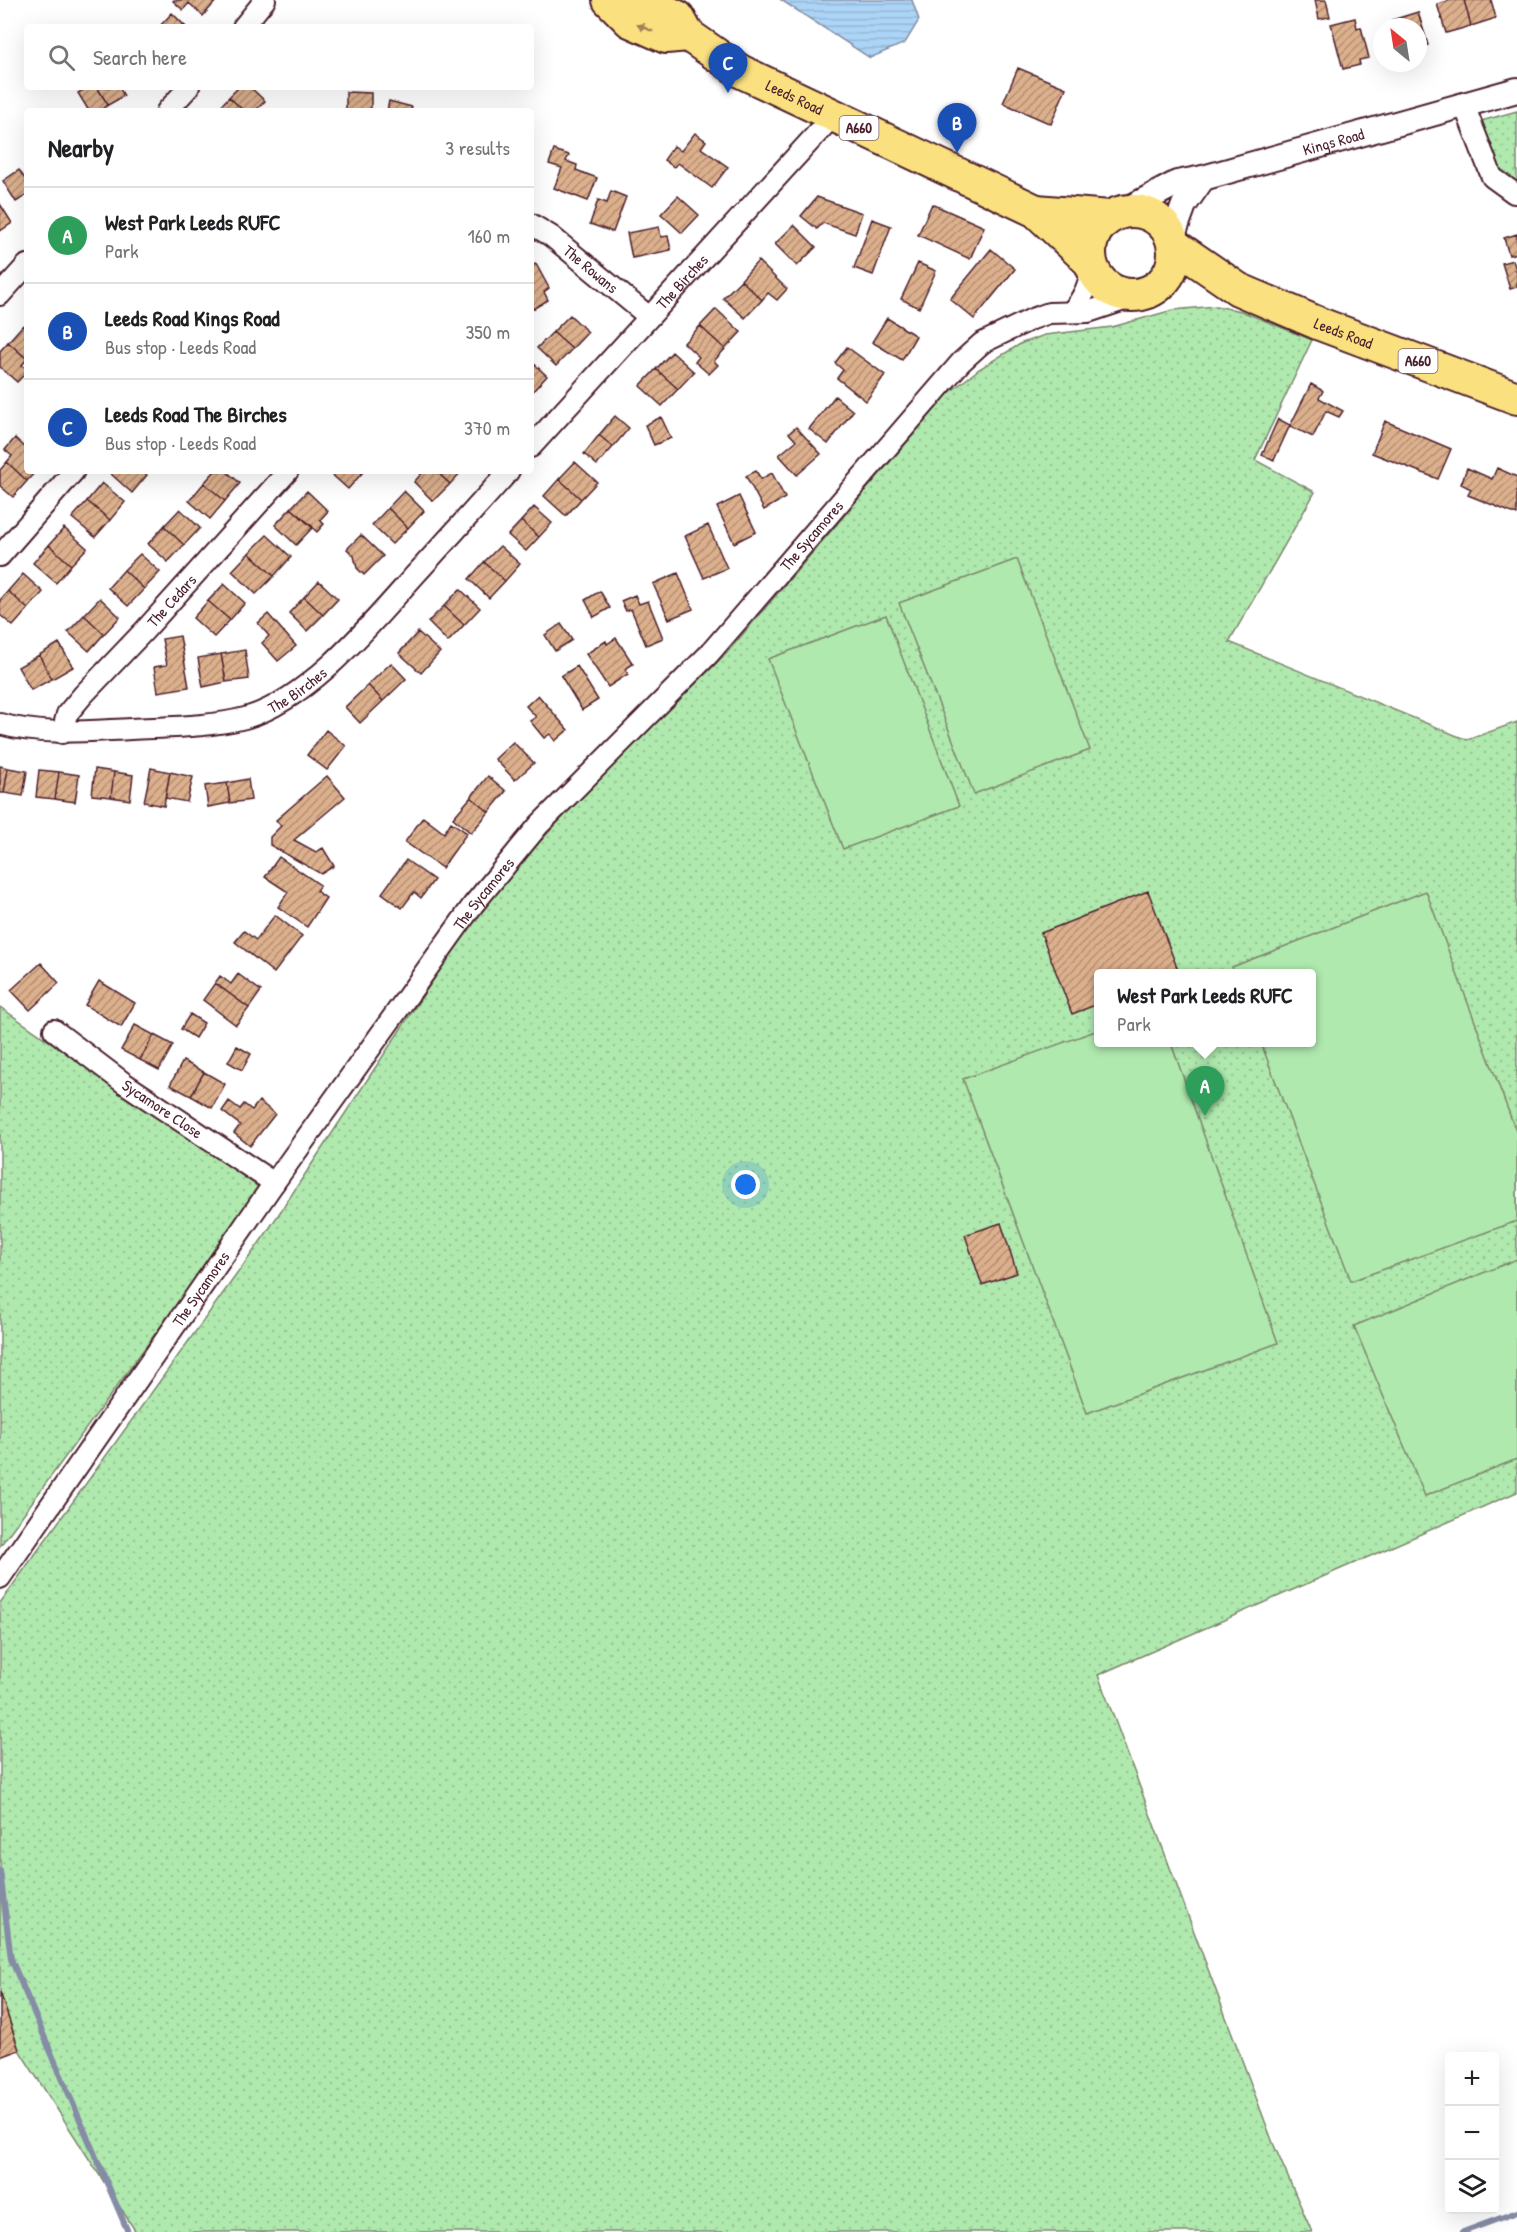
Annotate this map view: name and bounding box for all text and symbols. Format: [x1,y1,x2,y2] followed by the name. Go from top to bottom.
[1373,18,1427,72] north arrow
[636,23,654,33] one-way arrow
[24,24,534,90] search box
[45,41,78,74] icon: search
[93,42,187,72] text: Search here
[708,44,748,93] pin: C
[762,74,827,120] street label: Leeds Road
[938,104,976,153] pin: B
[840,116,878,140] road number: A660
[1300,122,1366,160] street label: Kings Road
[48,130,114,165] text: Nearby
[445,134,510,161] text: 3 results
[105,207,280,237] text: West Park Leeds RUFC
[63,222,72,249] text: A
[468,222,510,249] text: 160 m
[105,237,138,264] text: Park
[559,240,623,298] street label: The Rowans
[651,249,713,314] street label: The Birches
[105,303,280,333] text: Leeds Road Kings Road
[1311,312,1376,354] street label: Leeds Road
[62,318,73,345] text: B
[465,318,510,345] text: 350 m
[105,333,256,360] text: Bus stop · Leeds Road
[1398,349,1438,373] road number: A660
[105,399,287,429] text: Leeds Road The Birches
[62,414,73,441] text: C
[464,414,510,441] text: 370 m
[105,429,256,456] text: Bus stop · Leeds Road
[775,495,848,576] street label: The Sycamores
[142,569,201,632] street label: The Cedars
[264,662,331,718] street label: The Birches
[448,853,519,934] street label: The Sycamores
[1094,969,1316,1047] popup
[1117,980,1293,1010] text: West Park Leeds RUFC
[1117,1010,1151,1037] text: Park
[1186,1066,1224,1116] pin: A
[118,1074,207,1144] street label: Sycamore Close
[731,1170,760,1199] your location
[167,1247,234,1331] street label: The Sycamores
[1445,2052,1499,2214] map controls
[1445,2052,1499,2106] button: +
[1445,2106,1499,2160] button: −
[1445,2160,1499,2214] button: layers

